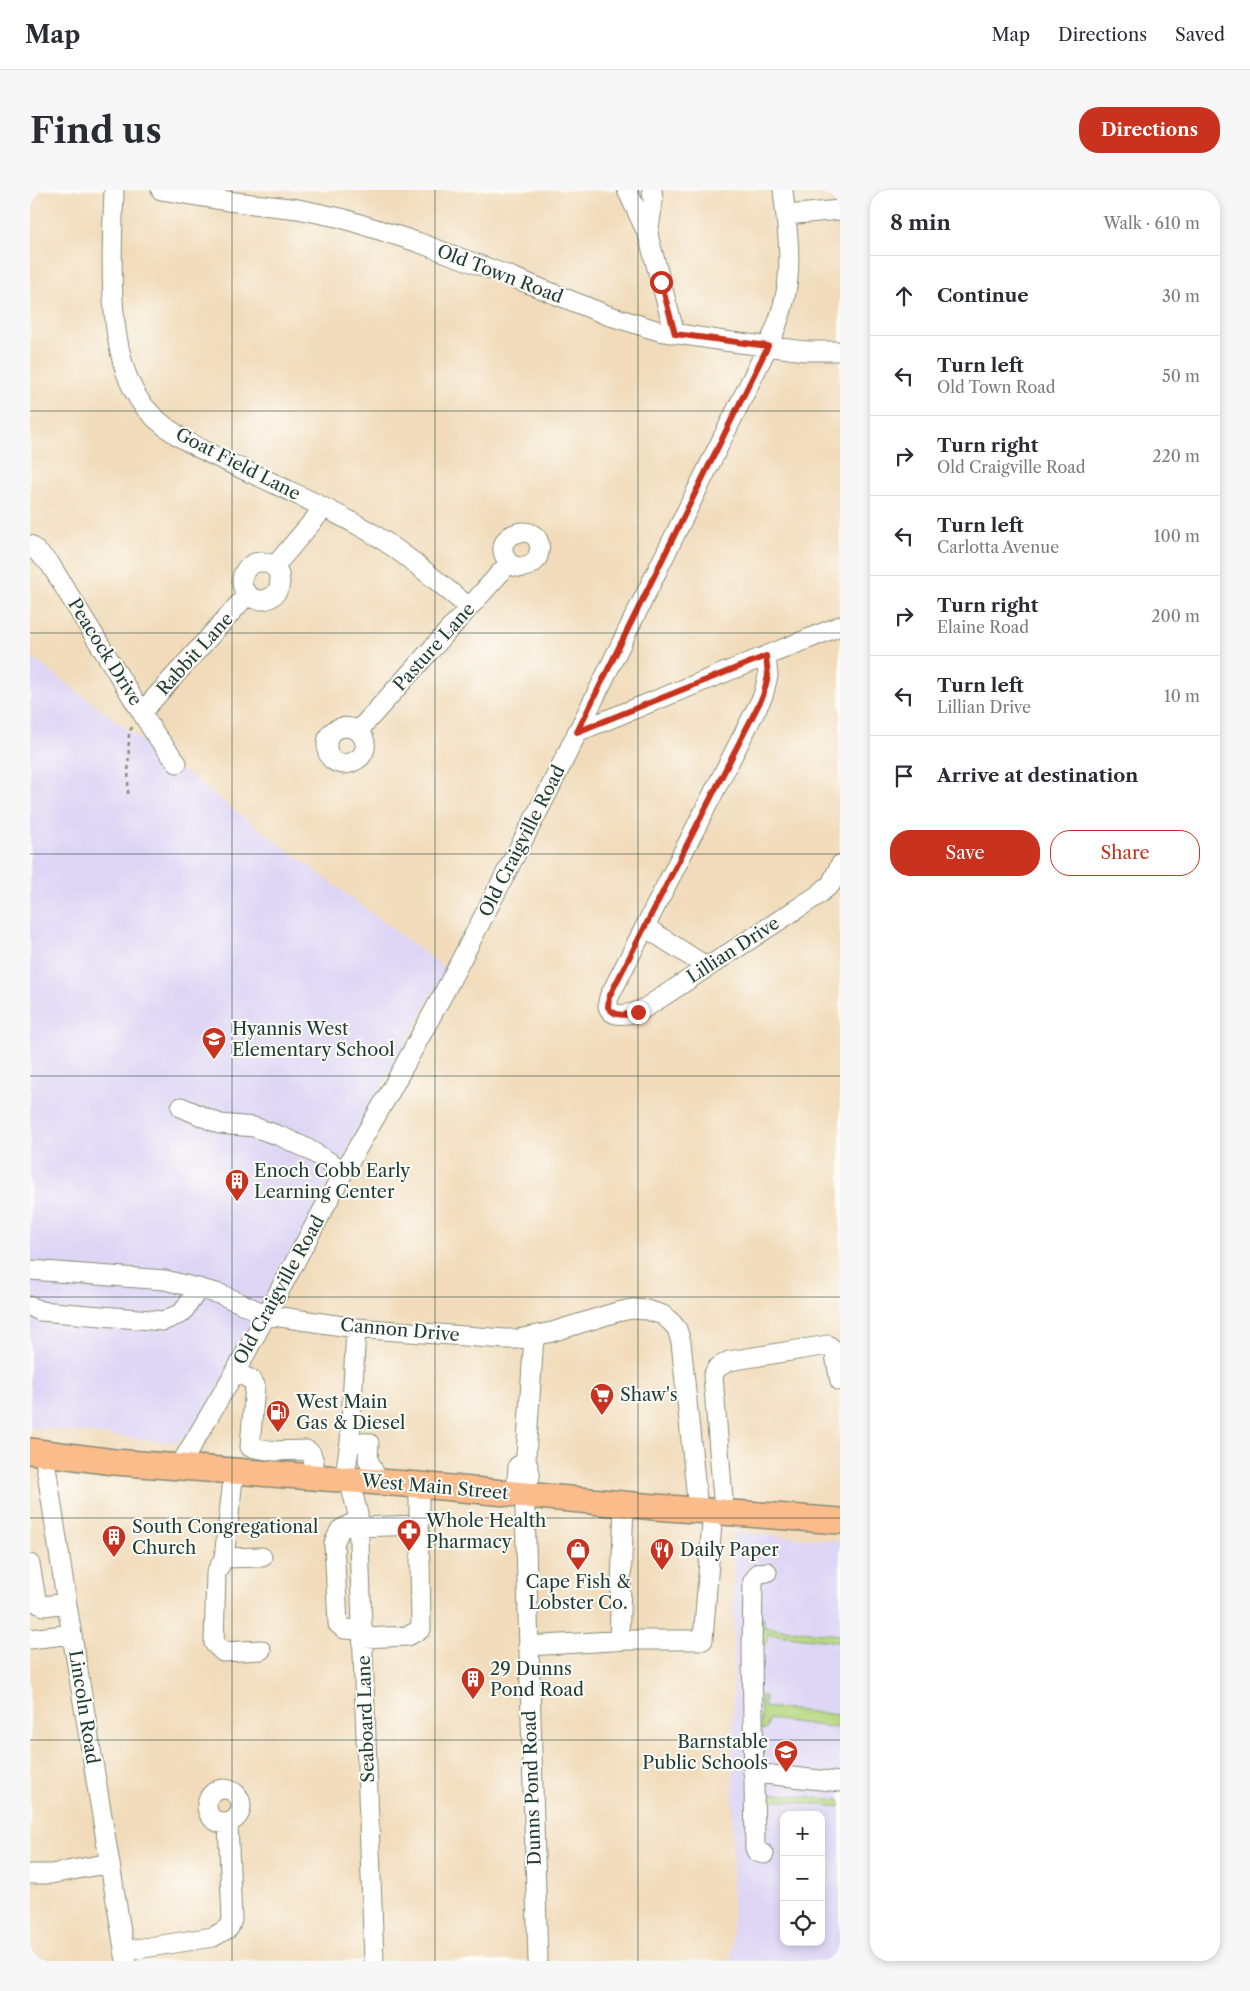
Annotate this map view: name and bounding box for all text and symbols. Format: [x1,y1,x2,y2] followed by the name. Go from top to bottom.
[25,20,80,49] text: Map
[991,24,1030,46] text: Map
[1058,24,1147,46] text: Directions
[1175,24,1225,46] text: Saved
[1079,107,1220,153] button: Directions
[30,109,162,152] text: Find us
[890,210,951,235] text: 8 min
[1103,213,1200,233] text: Walk · 610 m
[434,240,566,308] street label: Old Town Road
[650,271,673,294] route start
[890,282,918,310] icon: ahead
[937,284,1029,307] text: Continue
[1162,286,1200,306] text: 30 m
[937,354,1024,377] text: Turn left
[890,362,918,390] icon: left
[1162,366,1200,386] text: 50 m
[937,377,1055,397] text: Old Town Road
[172,423,304,505] street label: Goat Field Lane
[937,434,1038,457] text: Turn right
[890,442,918,470] icon: right
[1152,446,1200,466] text: 220 m
[937,457,1086,477] text: Old Craigville Road
[937,514,1024,537] text: Turn left
[890,522,918,550] icon: left
[1154,526,1200,546] text: 100 m
[937,537,1059,557] text: Carlotta Avenue
[63,594,147,710] street label: Peacock Drive
[937,594,1038,617] text: Turn right
[389,598,479,696] street label: Pasture Lane
[890,602,918,630] icon: right
[1151,606,1200,626] text: 200 m
[152,608,238,700] street label: Rabbit Lane
[937,617,1029,637] text: Elaine Road
[937,674,1024,697] text: Turn left
[890,682,918,710] icon: left
[1164,686,1200,706] text: 10 m
[937,697,1031,717] text: Lillian Drive
[474,762,570,920] street label: Old Craigville Road
[890,762,918,790] icon: arrive
[937,764,1138,787] text: Arrive at destination
[890,830,1040,876] button: Save
[1050,830,1200,876] button: Share
[683,912,783,988] street label: Lillian Drive
[627,1001,650,1024] route end
[232,1018,395,1061] place label: Hyannis West Elementary School
[201,1026,227,1060] school or university icon: Hyannis West Elementary School
[254,1160,411,1203] place label: Enoch Cobb Early Learning Center
[224,1168,250,1202] building icon: Enoch Cobb Early Learning Center
[229,1212,329,1368] street label: Old Craigville Road
[339,1314,461,1346] street label: Cannon Drive
[589,1382,615,1416] supermarket icon: Shaw's
[620,1384,678,1406] place label: Shaw's
[295,1391,405,1434] place label: West Main Gas & Diesel
[265,1399,291,1433] fuel station icon: West Main Gas & Diesel
[360,1470,510,1504] street label: West Main Street
[425,1510,546,1553] place label: Whole Health Pharmacy
[132,1516,318,1559] place label: South Congregational Church
[396,1518,422,1552] pharmacy icon: Whole Health Pharmacy
[101,1524,127,1558] building icon: South Congregational Church
[565,1537,591,1571] shop icon: Cape Fish & Lobster Co.
[649,1537,675,1571] restaurant icon: Daily Paper
[680,1539,779,1561] place label: Daily Paper
[526,1571,631,1614] place label: Cape Fish & Lobster Co.
[64,1649,104,1766] street label: Lincoln Road
[353,1655,379,1783] street label: Seaboard Lane
[490,1658,584,1701] place label: 29 Dunns Pond Road
[460,1666,486,1700] building icon: 29 Dunns Pond Road
[518,1710,546,1866] street label: Dunns Pond Road
[642,1731,768,1774] place label: Barnstable Public Schools
[773,1739,799,1773] school or university icon: Barnstable Public Schools
[780,1811,825,1946] map controls
[780,1811,825,1856] button: +
[780,1856,825,1901] button: −
[780,1901,825,1946] button: locate

